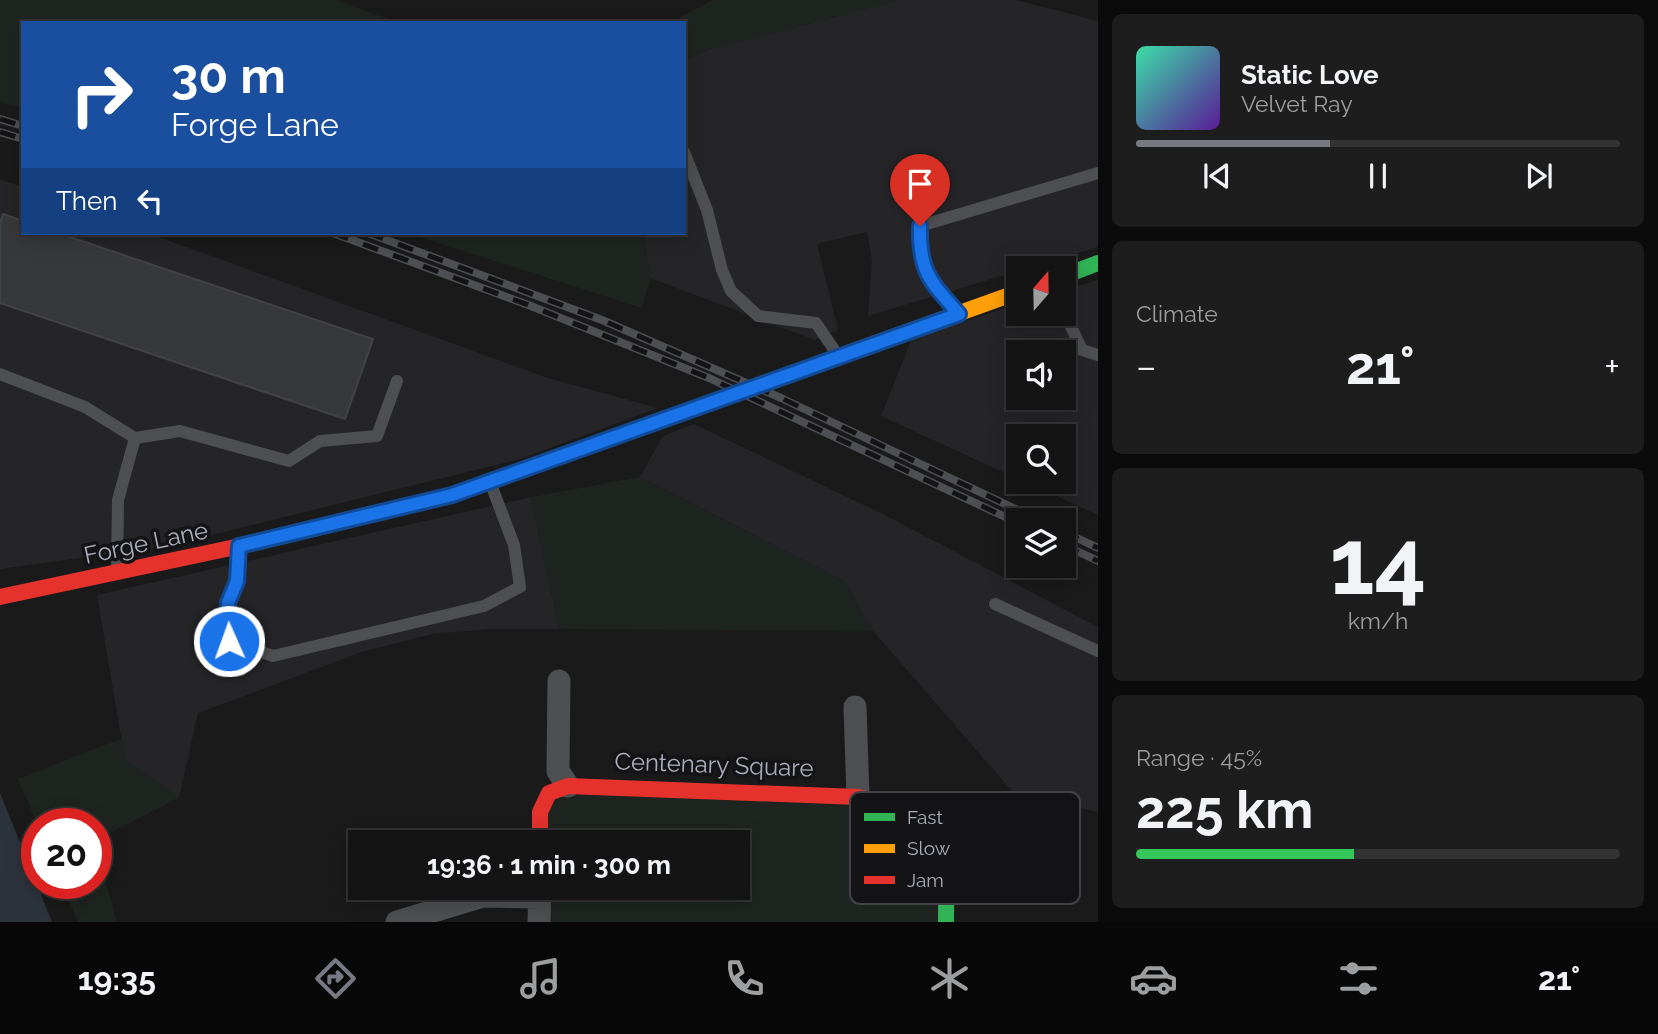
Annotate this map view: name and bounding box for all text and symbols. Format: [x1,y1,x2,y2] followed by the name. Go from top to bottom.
[171,47,286,104] text: 30 m
[56,49,147,140] icon: right
[1241,60,1379,90] text: Static Love
[1241,90,1353,117] text: Velvet Ray
[171,106,339,143] text: Forge Lane
[890,154,950,226] pin
[1198,157,1236,195] icon: previous
[1359,157,1397,195] icon: pause
[1520,157,1558,195] icon: next
[901,165,939,203] icon: arrive
[131,182,169,220] icon: left
[56,186,117,216] text: Then
[1006,256,1076,326] north arrow
[1006,256,1076,578] map controls
[1136,300,1218,327] text: Climate
[1346,335,1415,396] text: 21°
[1006,340,1076,410] button: sound
[1136,344,1156,389] text: −
[1604,344,1620,389] text: +
[1006,424,1076,494] button: search
[1006,508,1076,578] button: layers
[1330,508,1426,615] text: 14
[81,515,210,570] street label: Forge Lane
[192,604,266,678] position arrow
[1348,607,1408,634] text: km/h
[1136,744,1262,771] text: Range · 45%
[614,747,814,782] street label: Centenary Square
[1136,779,1313,840] text: 225 km
[850,792,1080,904] legend
[907,806,943,828] text: Fast
[21,808,112,899] speed limit sign: 20
[907,837,951,859] text: Slow
[427,850,671,880] text: 19:36 · 1 min · 300 m
[907,869,944,891] text: Jam
[311,954,360,1003] icon: directions
[516,954,565,1003] icon: music
[720,954,769,1003] icon: phone
[925,954,974,1003] icon: climate
[1129,954,1178,1003] icon: car
[1334,954,1383,1003] icon: filters
[78,960,156,997] text: 19:35
[1538,960,1580,997] text: 21°

